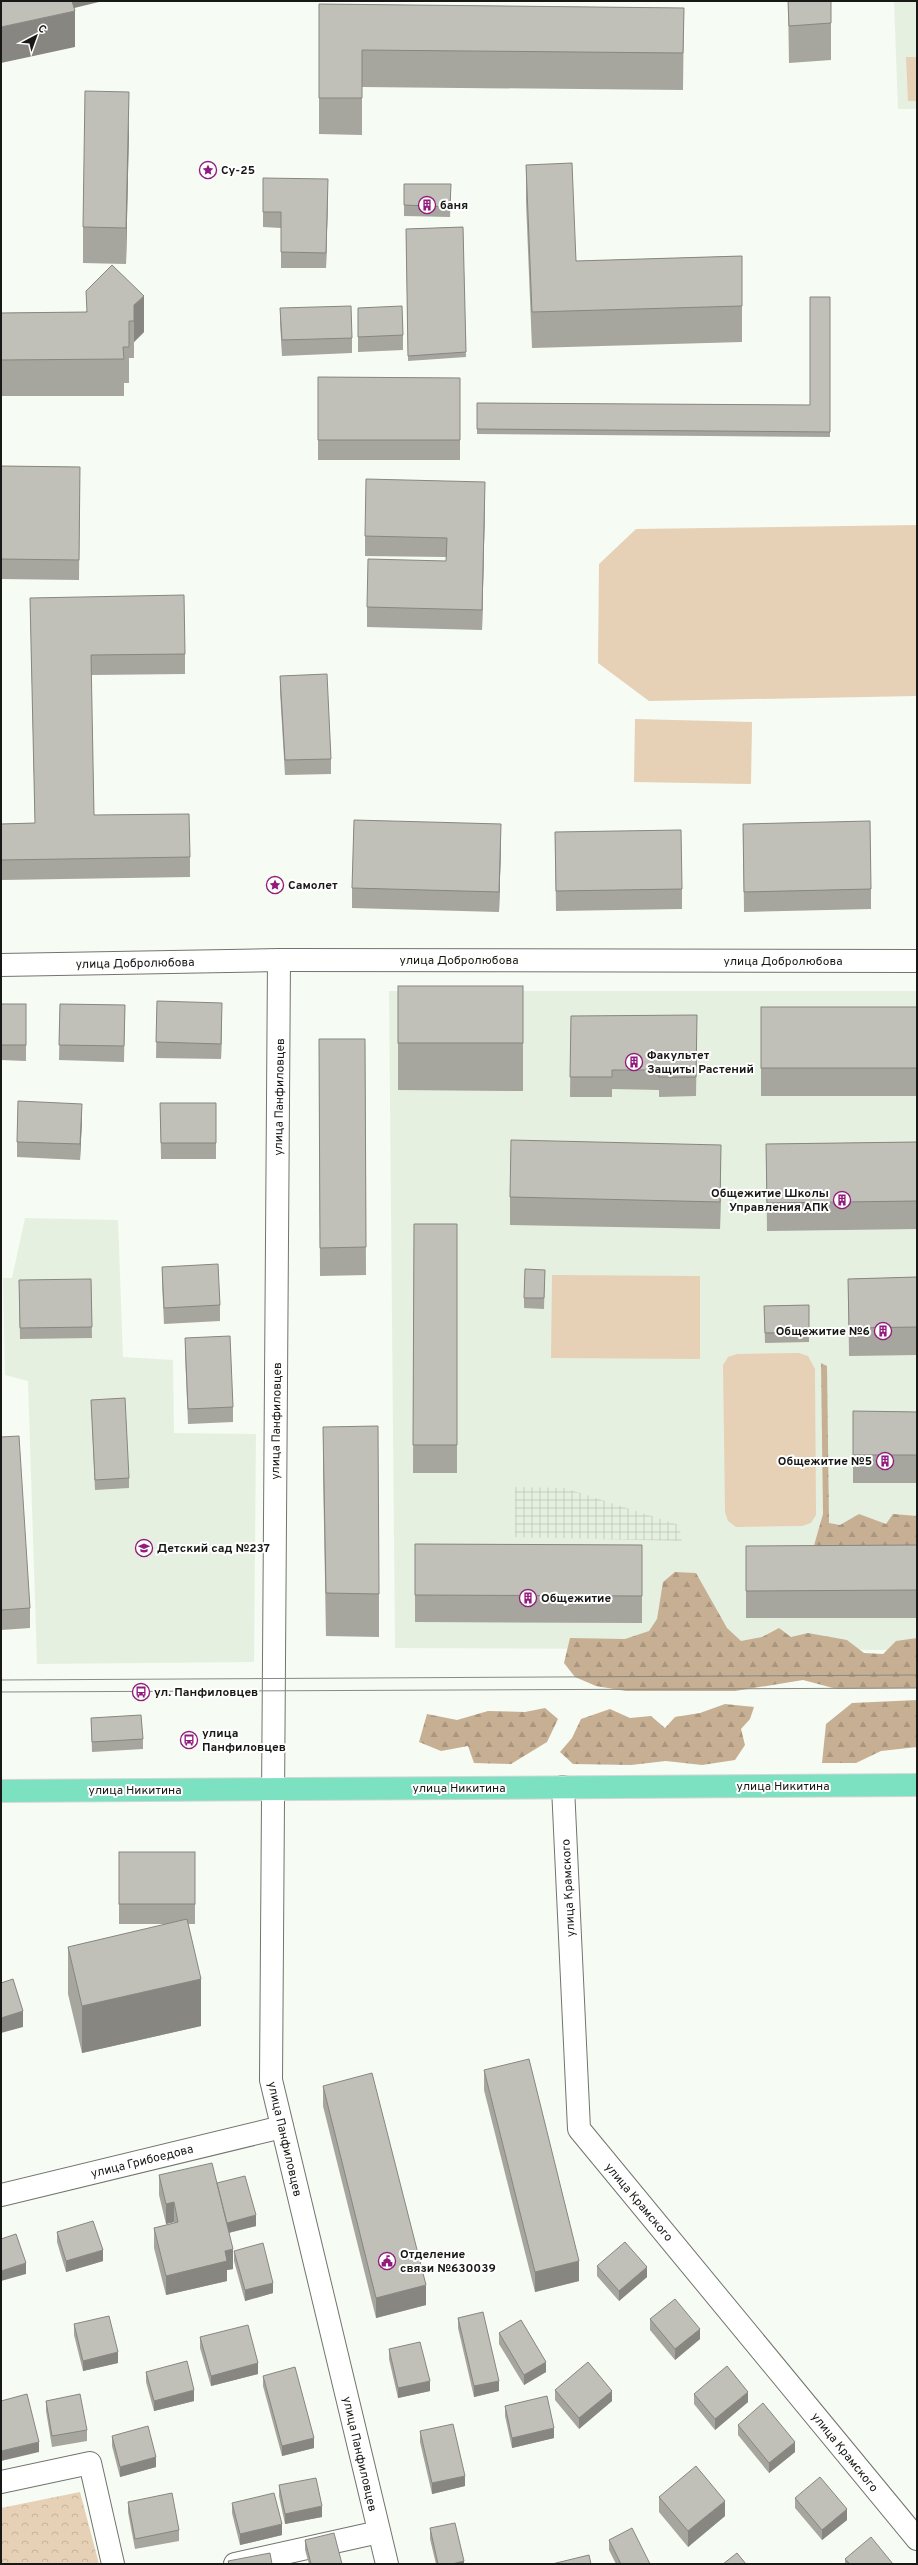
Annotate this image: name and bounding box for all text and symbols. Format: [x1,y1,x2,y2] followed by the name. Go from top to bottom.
[16,16,56,56] north arrow
[35,22,49,37] text: С
[198,160,218,180] place icon: Су-25
[221,163,255,179] place label: Су-25
[417,195,437,215] building icon: баня
[440,198,468,214] place label: баня
[265,875,285,895] place icon: Самолет
[288,878,338,894] place label: Самолет
[400,953,518,969] street label: улица Добролюбова
[724,954,842,970] street label: улица Добролюбова
[75,955,195,973] street label: улица Добролюбова
[271,1038,289,1156] street label: улица Панфиловцев
[647,1048,754,1078] place label: Факультет Защиты Растений
[624,1052,644,1072] building icon: Факультет Защиты Растений
[711,1186,829,1216] place label: Общежитие Школы Управления АПК
[832,1190,852,1210] building icon: Общежитие Школы Управления АПК
[873,1321,893,1341] building icon: Общежитие №6
[776,1324,870,1340] place label: Общежитие №6
[268,1362,286,1480] street label: улица Панфиловцев
[875,1451,895,1471] building icon: Общежитие №5
[778,1454,872,1470] place label: Общежитие №5
[134,1538,154,1558] school or university icon: Детский сад №237
[157,1541,270,1557] place label: Детский сад №237
[518,1588,538,1608] building icon: Общежитие
[541,1591,611,1607] place label: Общежитие
[131,1682,151,1702] bus stop icon: ул. Панфиловцев
[154,1685,258,1701] place label: ул. Панфиловцев
[202,1726,286,1756] place label: улица Панфиловцев
[179,1730,199,1750] bus stop icon: улица Панфиловцев
[737,1779,829,1795] street label: улица Никитина
[413,1781,505,1797] street label: улица Никитина
[89,1783,181,1799] street label: улица Никитина
[558,1838,580,1937] street label: улица Крамского
[263,2080,305,2198] street label: улица Панфиловцев
[89,2141,195,2182] street label: улица Грибоедова
[601,2160,676,2246] street label: улица Крамского
[400,2247,496,2277] place label: Отделение связи №630039
[377,2251,397,2271] public building icon: Отделение связи №630039
[338,2395,380,2513] street label: улица Панфиловцев
[807,2409,881,2496] street label: улица Крамского

